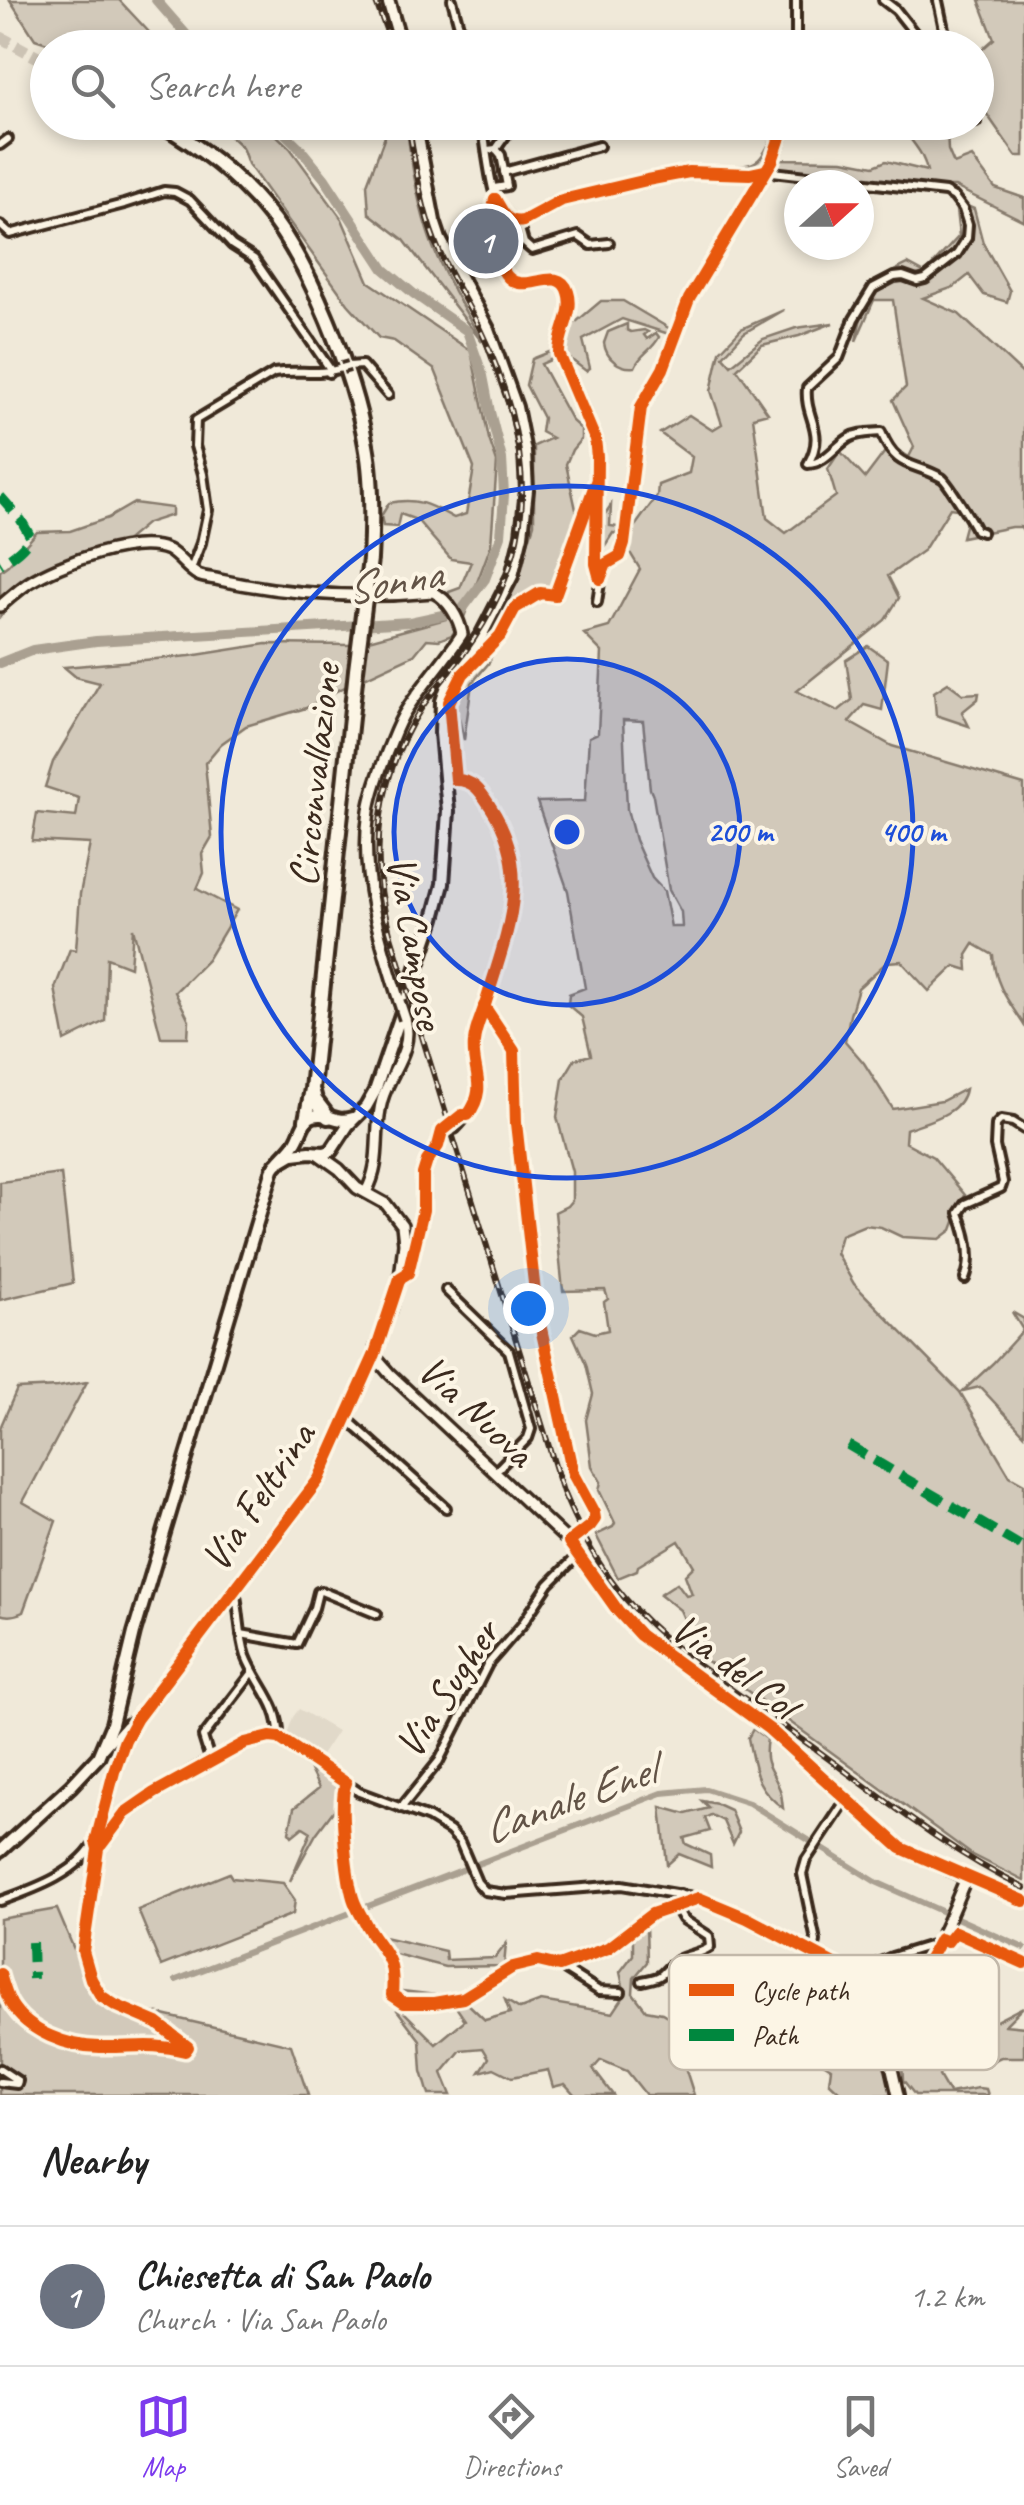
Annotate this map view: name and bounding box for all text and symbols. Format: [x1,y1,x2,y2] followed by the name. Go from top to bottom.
[30,30,994,140] search box
[65,58,120,113] icon: search
[145,62,300,109] text: Search here
[784,170,874,260] north arrow
[454,204,518,278] pin: 1
[341,544,449,618] water label: Sonna
[276,658,353,889] street label: Circonvallazione
[708,813,775,851] text: 200 m
[881,813,948,851] text: 400 m
[549,814,585,850] centre of rings
[374,851,457,1035] street label: Via Campose
[503,1283,554,1334] your location
[407,1344,548,1481] street label: Via Nuova
[189,1410,329,1581] street label: Via Feltrina
[660,1602,813,1735] street label: Via del Col
[383,1607,513,1768] street label: Via Sugher
[475,1737,676,1857] water label: Canale Enel
[669,1955,999,2070] legend
[752,1973,849,2008] text: Cycle path
[752,2018,799,2053] text: Path
[40,2134,146,2187] text: Nearby
[135,2252,429,2299] text: Chiesetta di San Paolo
[65,2276,80,2317] text: 1
[910,2276,984,2317] text: 1.2 km
[135,2299,386,2340] text: Church · Via San Paolo
[136,2389,191,2484] tab: Map
[463,2389,561,2484] tab: Directions
[833,2389,888,2484] tab: Saved

